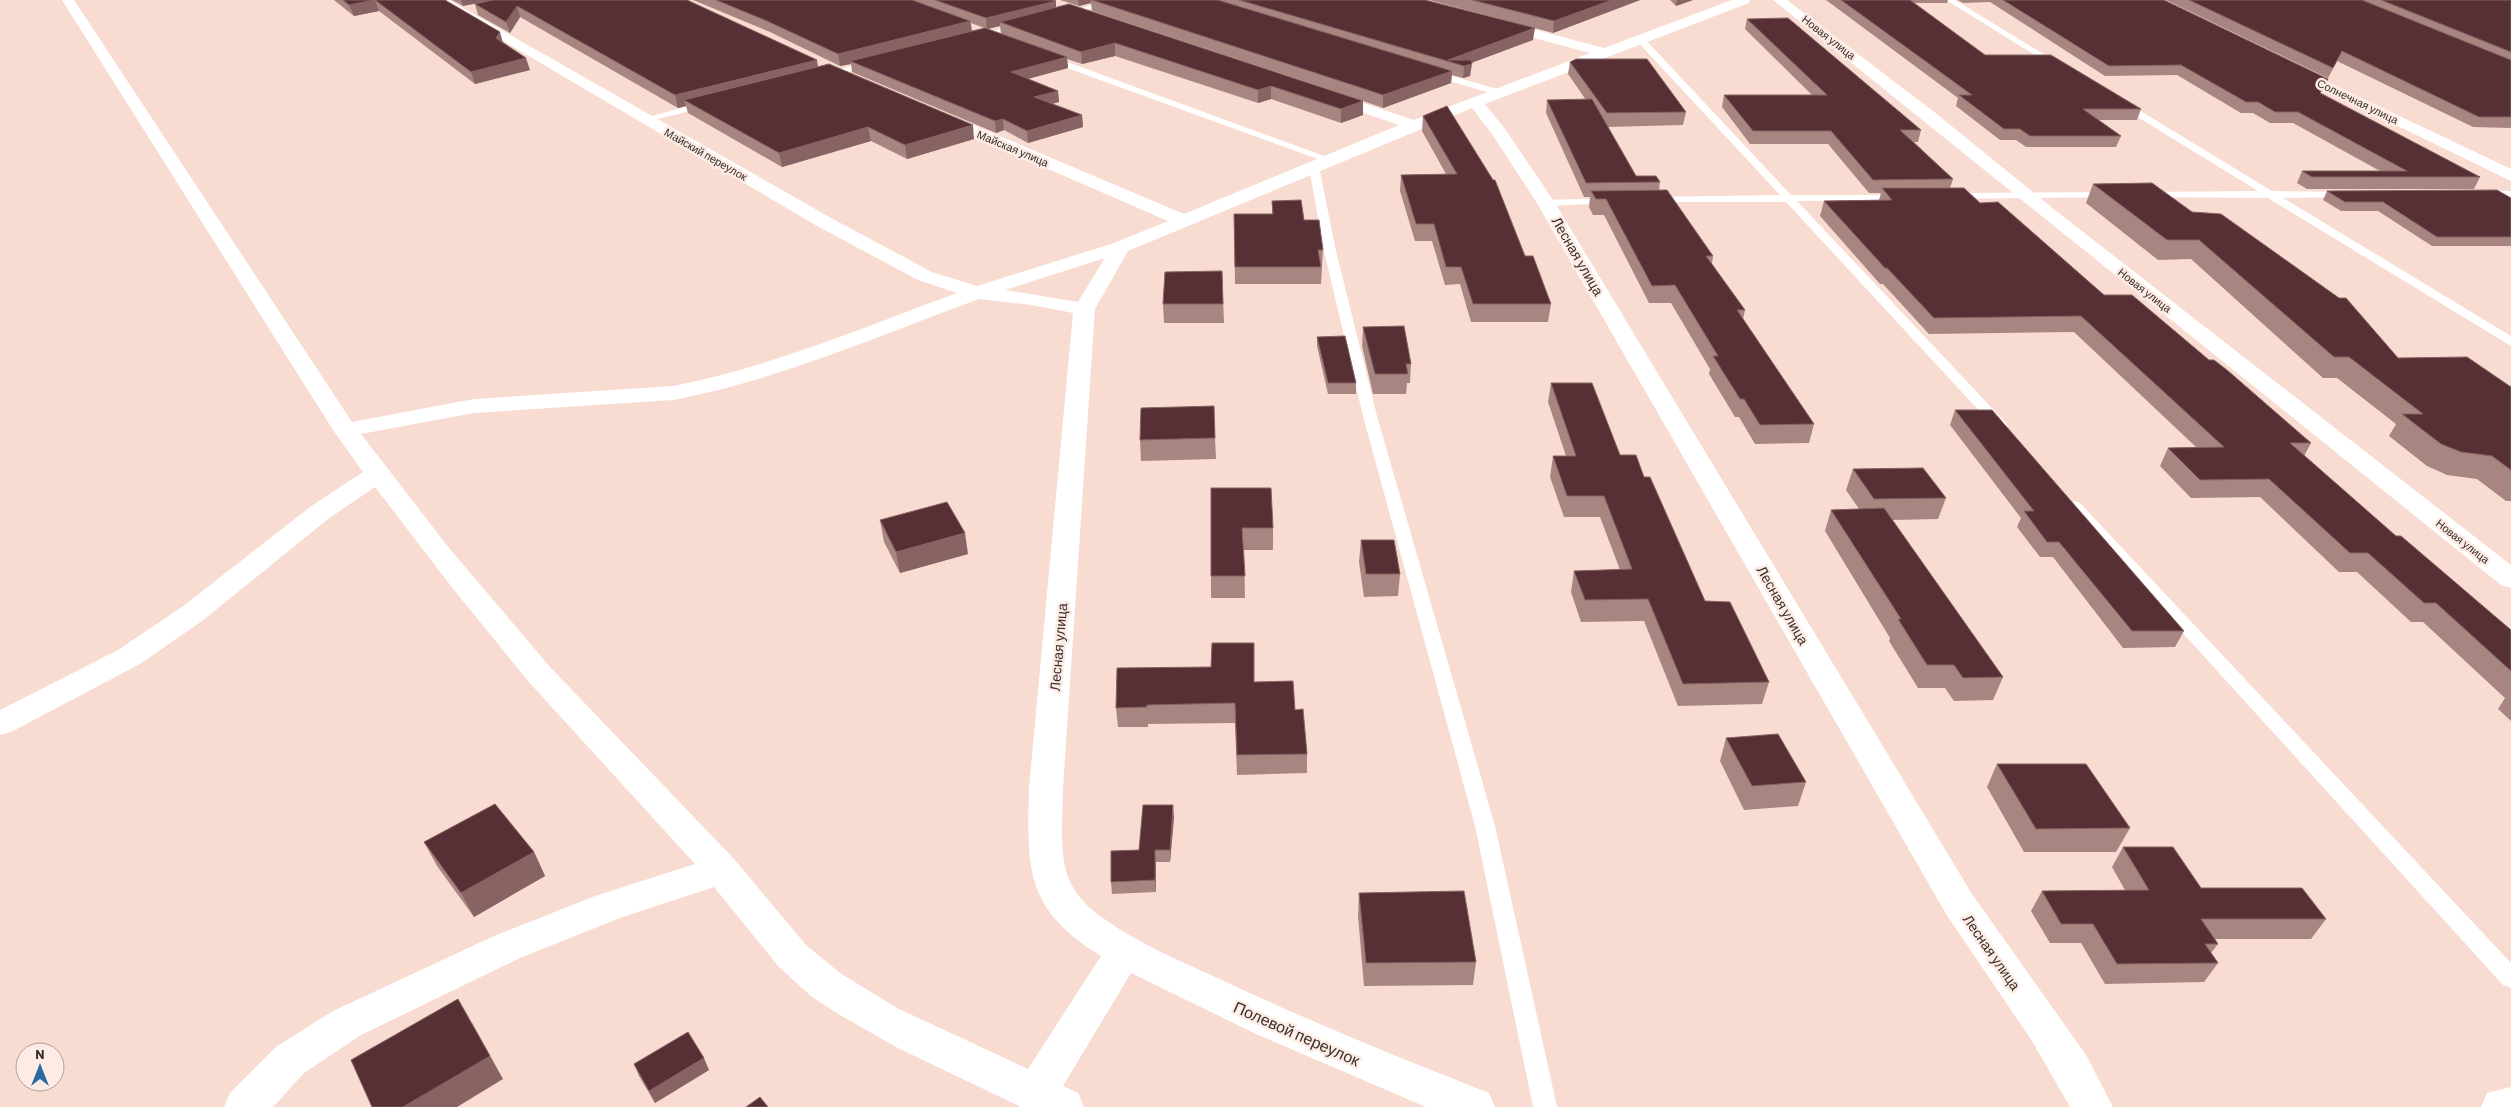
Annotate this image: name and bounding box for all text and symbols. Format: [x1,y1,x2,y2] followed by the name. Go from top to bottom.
[1800,12,1859,62] street label: Новая улица
[2315,76,2401,127] street label: Солнечная улица
[662,125,750,183] street label: Майский переулок
[975,127,1052,169] street label: Майская улица
[1549,213,1608,299] street label: Лесная улица
[2116,265,2175,315] street label: Новая улица
[2434,516,2493,566] street label: Новая улица
[1754,562,1813,648] street label: Лесная улица
[1046,602,1070,692] street label: Лесная улица
[1960,911,2024,993] street label: Лесная улица
[1231,997,1364,1070] street label: Полевой переулок
[15,1042,65,1092] north arrow
[35,1045,45,1062] text: N

